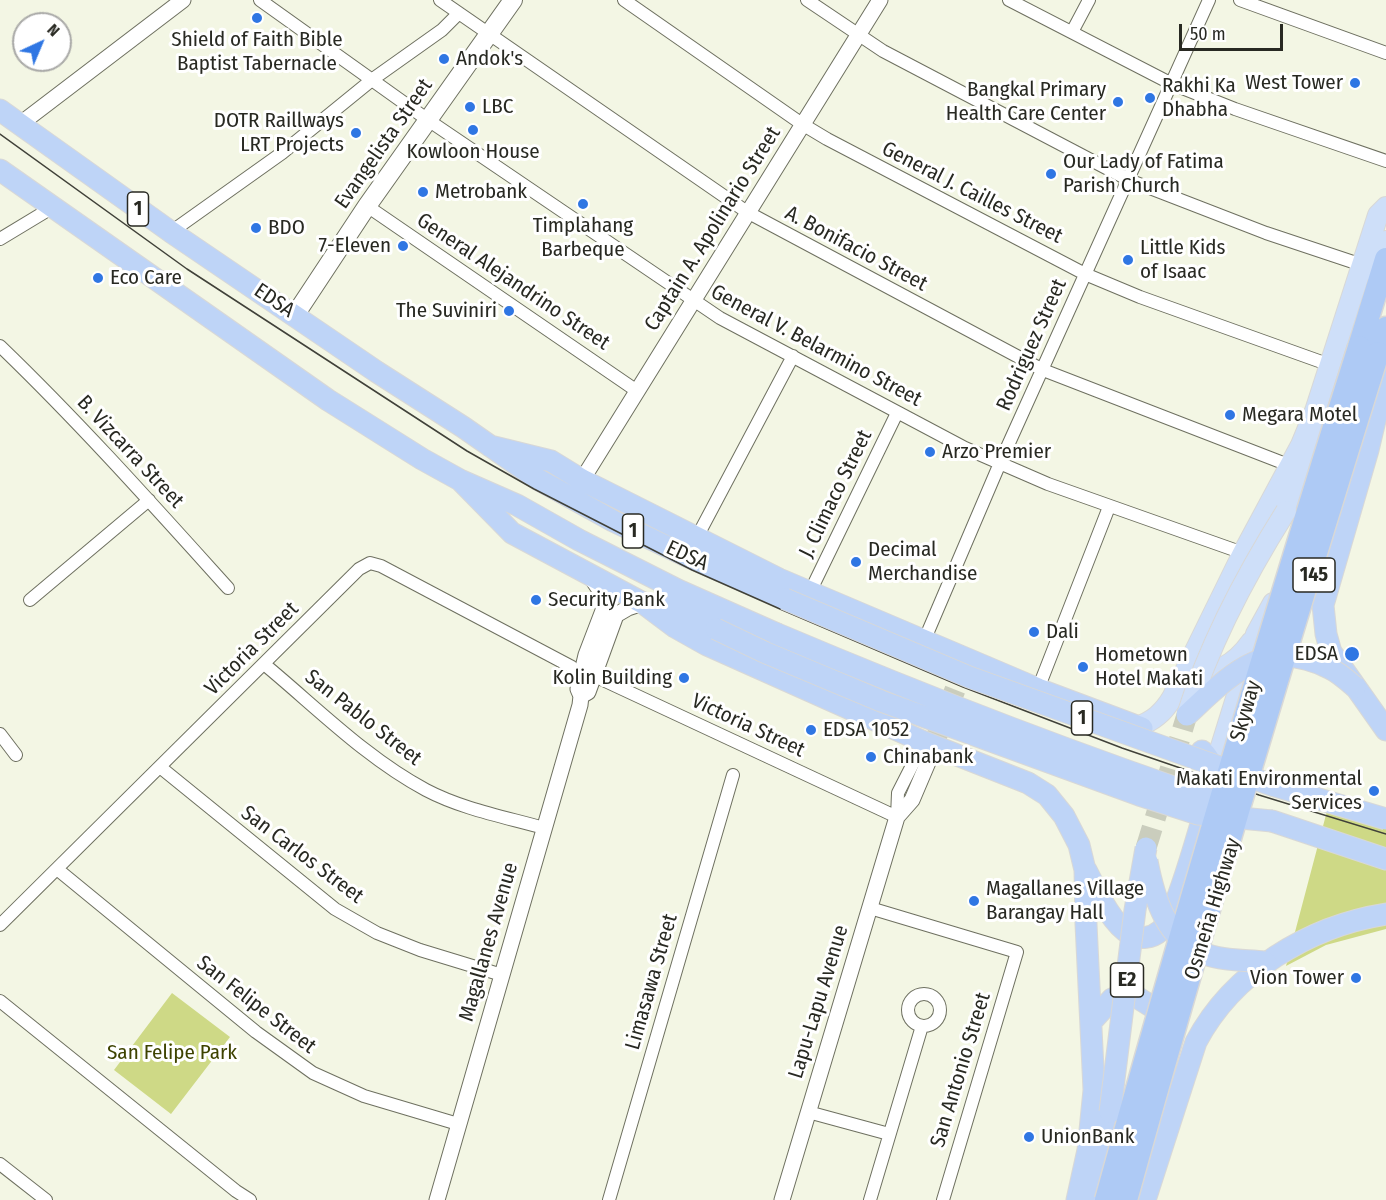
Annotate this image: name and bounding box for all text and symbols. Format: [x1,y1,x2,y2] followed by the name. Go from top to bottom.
[250,11,264,25] marker: Shield of Faith Bible Baptist Tabernacle
[12,12,72,72] north arrow
[1182,12,1286,50] scale bar
[43,20,64,40] text: N
[1190,23,1226,45] text: 50 m
[171,27,343,77] place label: Shield of Faith Bible Baptist Tabernacle
[456,46,523,72] place label: Andok's
[437,52,451,66] marker: Andok's
[1245,70,1343,96] place label: West Tower
[1162,73,1236,123] place label: Rakhi Ka Dhabha
[330,74,438,214] street label: Evangelista Street
[1348,76,1362,90] marker: West Tower
[946,77,1106,127] place label: Bangkal Primary Health Care Center
[1143,91,1157,105] marker: Rakhi Ka Dhabha
[482,94,513,120] place label: LBC
[1111,95,1125,109] marker: Bangkal Primary Health Care Center
[463,100,477,114] marker: LBC
[214,108,344,158] place label: DOTR Raillways LRT Projects
[640,122,786,336] street label: Captain A. Apolinario Street
[466,123,480,137] marker: Kowloon House
[349,126,363,140] marker: DOTR Raillways LRT Projects
[878,137,1066,249] street label: General J. Cailles Street
[406,139,540,165] place label: Kowloon House
[1063,149,1224,199] place label: Our Lady of Fatima Parish Church
[1044,167,1058,181] marker: Our Lady of Fatima Parish Church
[435,179,527,205] place label: Metrobank
[416,185,430,199] marker: Metrobank
[128,192,148,226] road number: 1
[576,197,590,211] marker: Timplahang Barbeque
[781,201,931,297] street label: A. Bonifacio Street
[412,208,614,356] street label: General Alejandrino Street
[533,213,633,263] place label: Timplahang Barbeque
[268,215,305,241] place label: BDO
[249,221,263,235] marker: BDO
[319,233,391,259] place label: 7-Eleven
[1140,235,1225,285] place label: Little Kids of Isaac
[396,239,410,253] marker: 7-Eleven
[1121,253,1135,267] marker: Little Kids of Isaac
[110,265,182,291] place label: Eco Care
[91,271,105,285] marker: Eco Care
[992,275,1072,415] street label: Rodriguez Street
[249,278,299,324] street label: EDSA
[706,280,926,412] street label: General V. Belarmino Street
[396,298,497,324] place label: The Suviniri
[502,304,516,318] marker: The Suviniri
[71,390,189,514] street label: B. Vizcarra Street
[1242,402,1357,428] place label: Megara Motel
[1223,408,1237,422] marker: Megara Motel
[794,426,878,562] street label: J. Climaco Street
[942,439,1051,465] place label: Arzo Premier
[923,445,937,459] marker: Arzo Premier
[622,514,644,548] road number: 1
[662,535,712,577] street label: EDSA
[868,537,977,587] place label: Decimal Merchandise
[849,555,863,569] marker: Decimal Merchandise
[1293,558,1335,592] road number: 145
[548,587,665,613] place label: Security Bank
[529,593,543,607] marker: Security Bank
[200,597,304,701] street label: Victoria Street
[1046,619,1079,645] place label: Dali
[1027,625,1041,639] marker: Dali
[1295,641,1338,667] place label: EDSA
[1095,642,1203,692] place label: Hometown Hotel Makati
[1343,645,1361,663] marker: EDSA
[1076,660,1090,674] marker: Hometown Hotel Makati
[300,665,426,771] street label: San Pablo Street
[553,665,672,691] place label: Kolin Building
[677,671,691,685] marker: Kolin Building
[1225,678,1267,744] street label: Skyway
[687,689,809,763] street label: Victoria Street
[1072,701,1092,735] road number: 1
[823,717,909,743] place label: EDSA 1052
[804,723,818,737] marker: EDSA 1052
[883,744,973,770] place label: Chinabank
[864,750,878,764] marker: Chinabank
[1176,766,1362,816] place label: Makati Environmental Services
[1367,784,1381,798] marker: Makati Environmental Services
[236,801,368,909] street label: San Carlos Street
[1179,835,1247,983] street label: Osmeña Highway
[454,860,524,1024] street label: Magallanes Avenue
[986,876,1144,926] place label: Magallanes Village Barangay Hall
[967,894,981,908] marker: Magallanes Village Barangay Hall
[621,911,683,1053] street label: Limasawa Street
[784,922,854,1082] street label: Lapu-Lapu Avenue
[191,951,321,1059] street label: San Felipe Street
[1110,963,1144,997] road number: E2
[1250,965,1344,991] place label: Vion Tower
[1349,971,1363,985] marker: Vion Tower
[926,990,996,1150] street label: San Antonio Street
[107,1040,237,1066] park label: San Felipe Park
[1041,1124,1134,1150] place label: UnionBank
[1022,1130,1036,1144] marker: UnionBank

